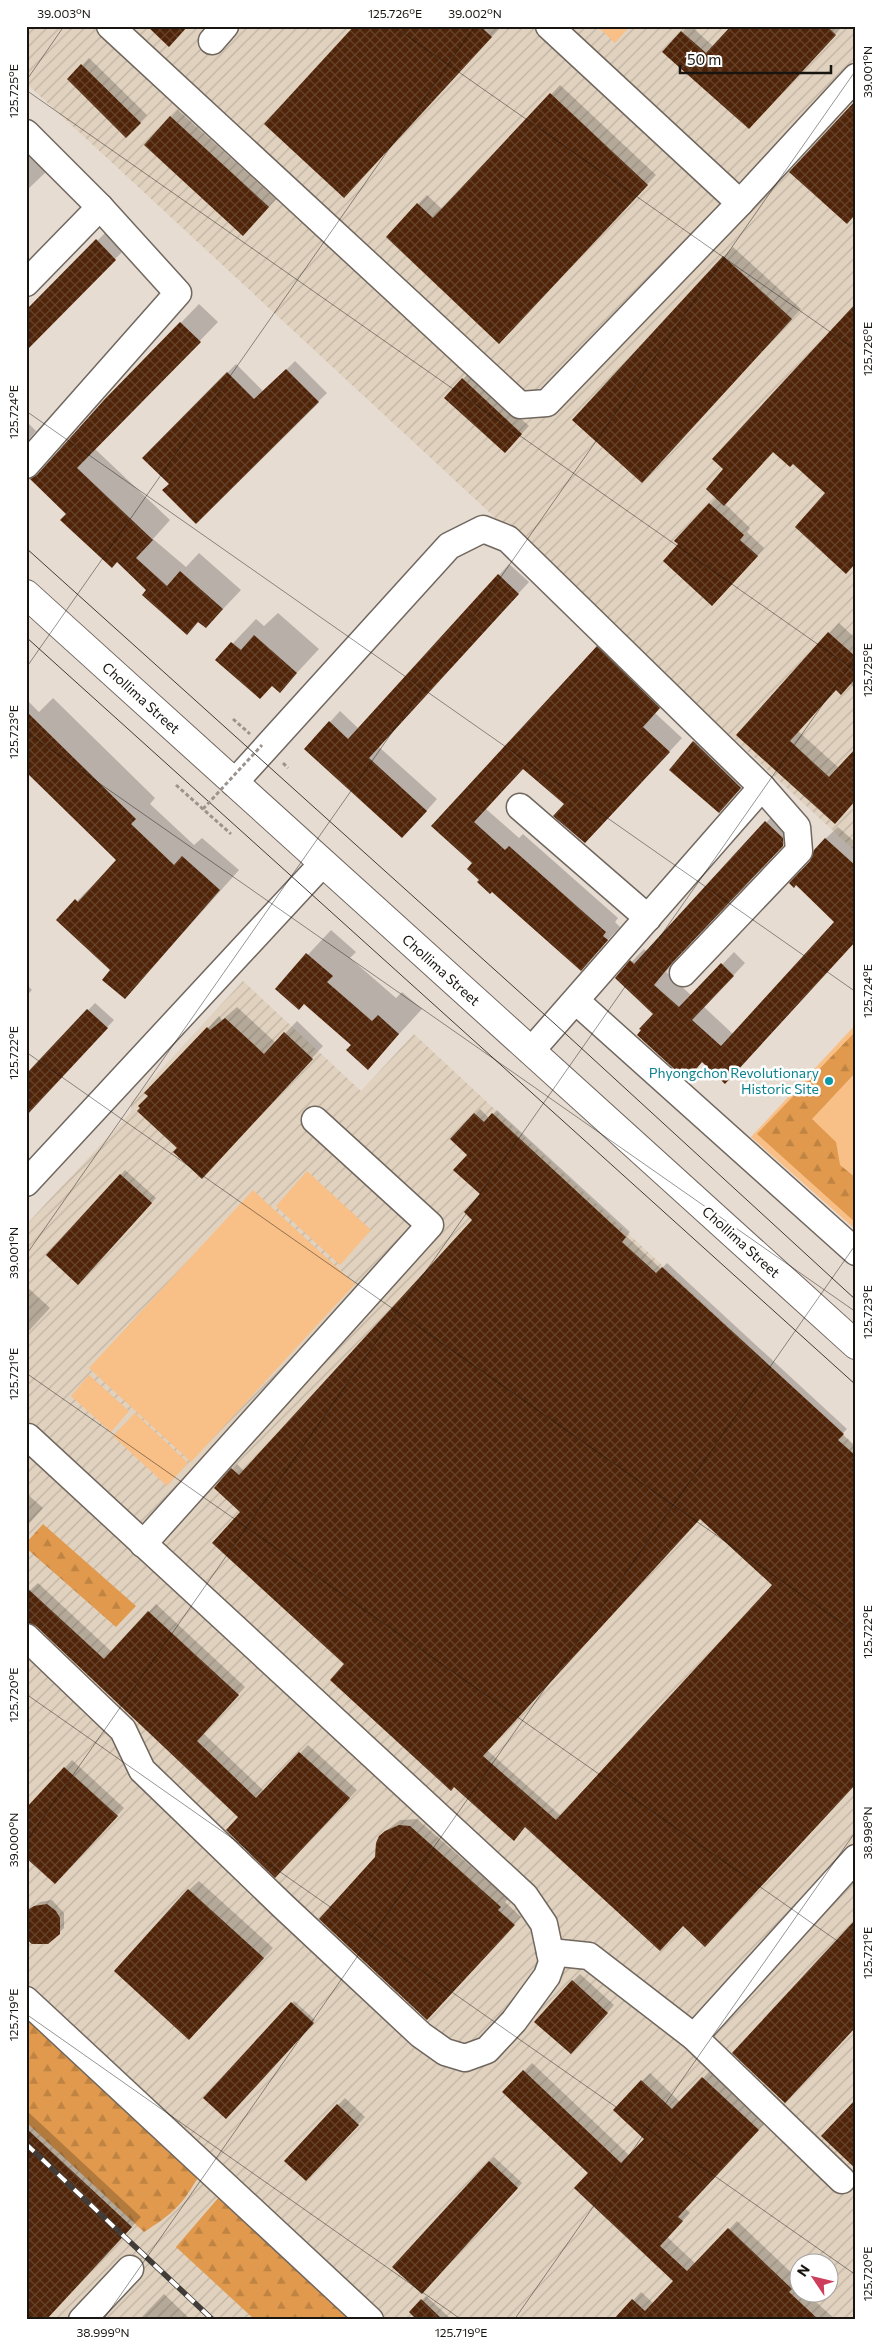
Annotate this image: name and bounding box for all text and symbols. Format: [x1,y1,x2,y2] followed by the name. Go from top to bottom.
[37,6,91,20] text: 39.003°N
[368,6,422,20] text: 125.726°E
[448,6,502,20] text: 39.002°N
[680,42,831,74] scale bar
[860,46,874,98] text: 39.001°N
[687,50,721,68] text: 50 m
[6,64,20,118] text: 125.725°E
[860,322,874,376] text: 125.726°E
[6,385,20,439] text: 125.724°E
[860,643,874,697] text: 125.725°E
[99,658,184,737] street label: Chollima Street
[6,705,20,759] text: 125.723°E
[399,930,484,1009] street label: Chollima Street
[860,964,874,1018] text: 125.724°E
[6,1026,20,1080] text: 125.722°E
[649,1064,819,1097] place label: Phyongchon Revolutionary Historic Site
[823,1075,835,1087] marker: Phyongchon Revolutionary Historic Site
[699,1202,784,1281] street label: Chollima Street
[6,1227,20,1279] text: 39.001°N
[860,1285,874,1339] text: 125.723°E
[6,1348,20,1400] text: 125.721°E
[860,1605,874,1659] text: 125.722°E
[6,1668,20,1722] text: 125.720°E
[860,1806,874,1860] text: 38.998°N
[6,1813,20,1867] text: 39.000°N
[860,1927,874,1979] text: 125.721°E
[6,1989,20,2041] text: 125.719°E
[860,2247,874,2301] text: 125.720°E
[790,2254,840,2304] north arrow
[793,2261,813,2279] text: N
[76,2325,130,2339] text: 38.999°N
[435,2325,487,2339] text: 125.719°E

